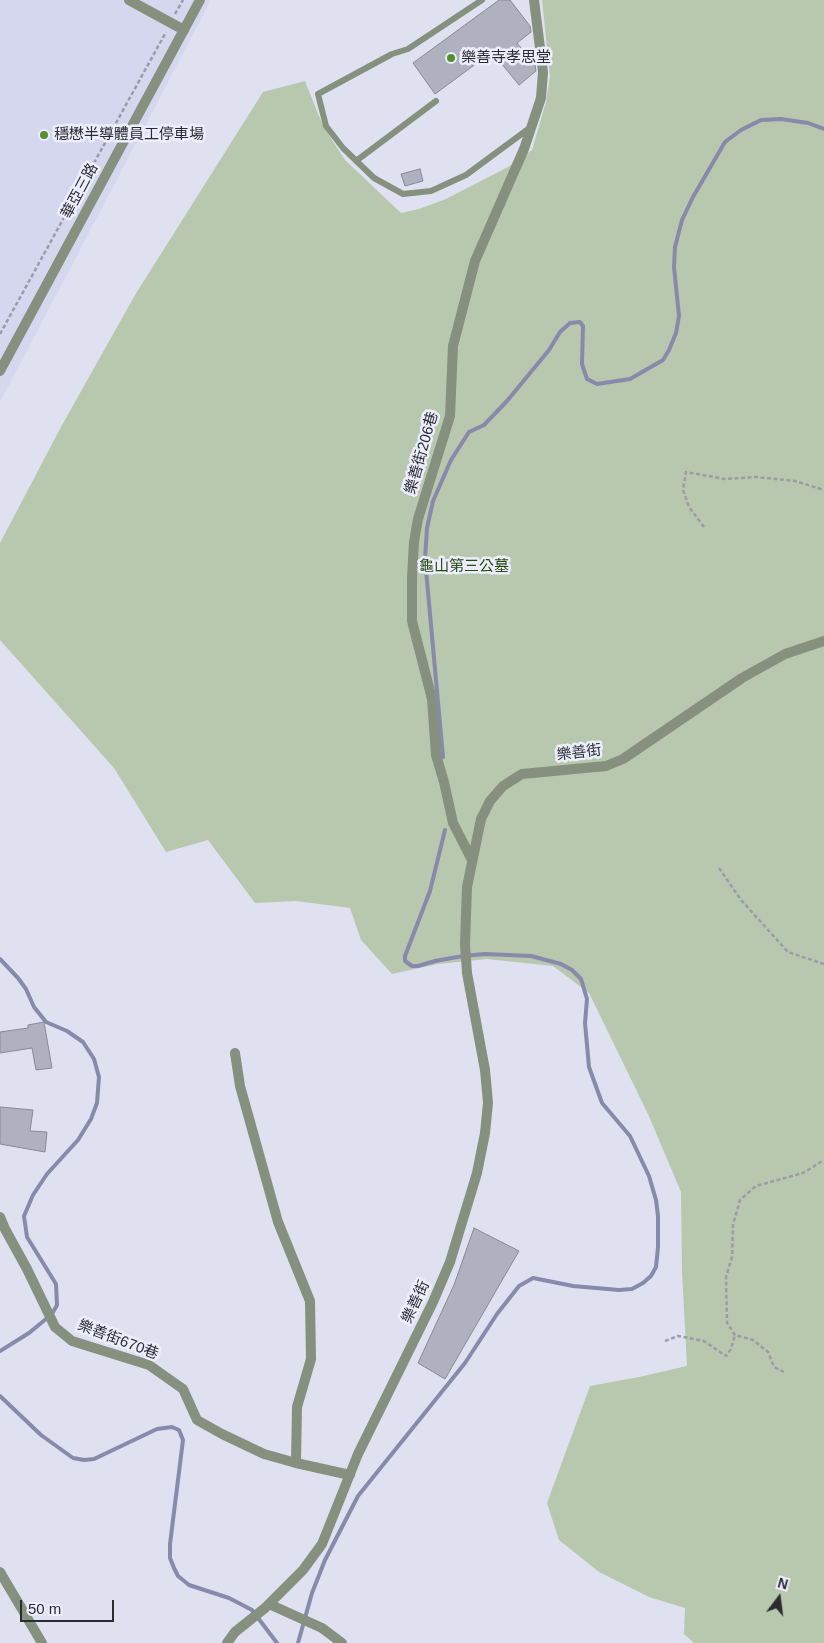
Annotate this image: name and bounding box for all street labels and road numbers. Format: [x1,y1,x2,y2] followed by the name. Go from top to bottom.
[58,160,102,222] street label: 華亞三路
[402,410,442,496] street label: 樂善街206巷
[556,741,602,765] street label: 樂善街
[398,1278,434,1326] street label: 樂善街
[75,1316,161,1364] street label: 樂善街670巷

